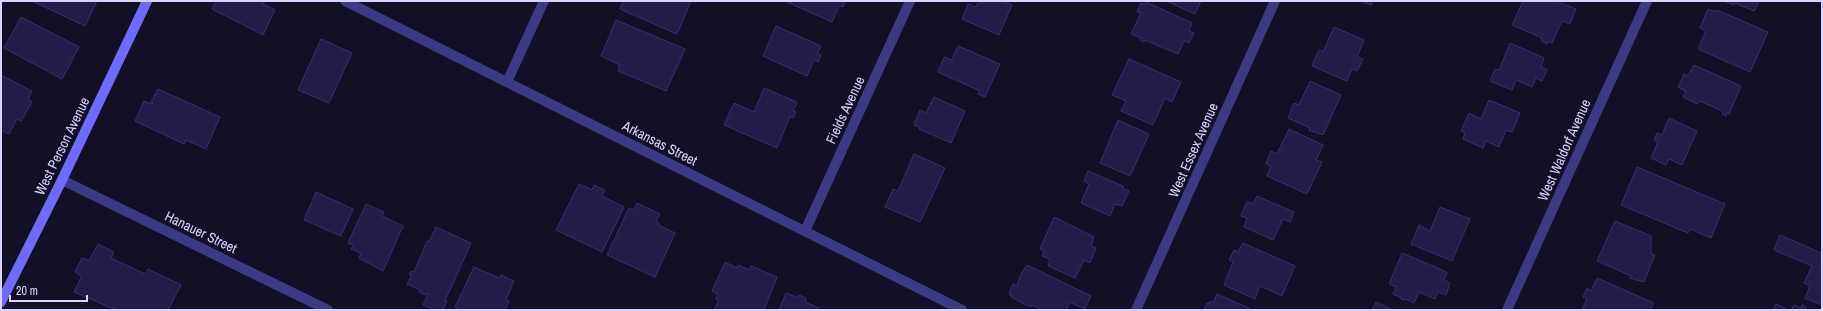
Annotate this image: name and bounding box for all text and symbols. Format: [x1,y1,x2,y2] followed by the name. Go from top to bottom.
[822,73,868,147] street label: Fields Avenue
[30,94,94,198] street label: West Person Avenue
[1533,96,1595,204] street label: West Waldorf Avenue
[1164,100,1222,200] street label: West Essex Avenue
[619,116,700,170] street label: Arkansas Street
[162,207,240,257] street label: Hanauer Street
[10,277,87,303] scale bar
[16,283,38,299] text: 20 m

